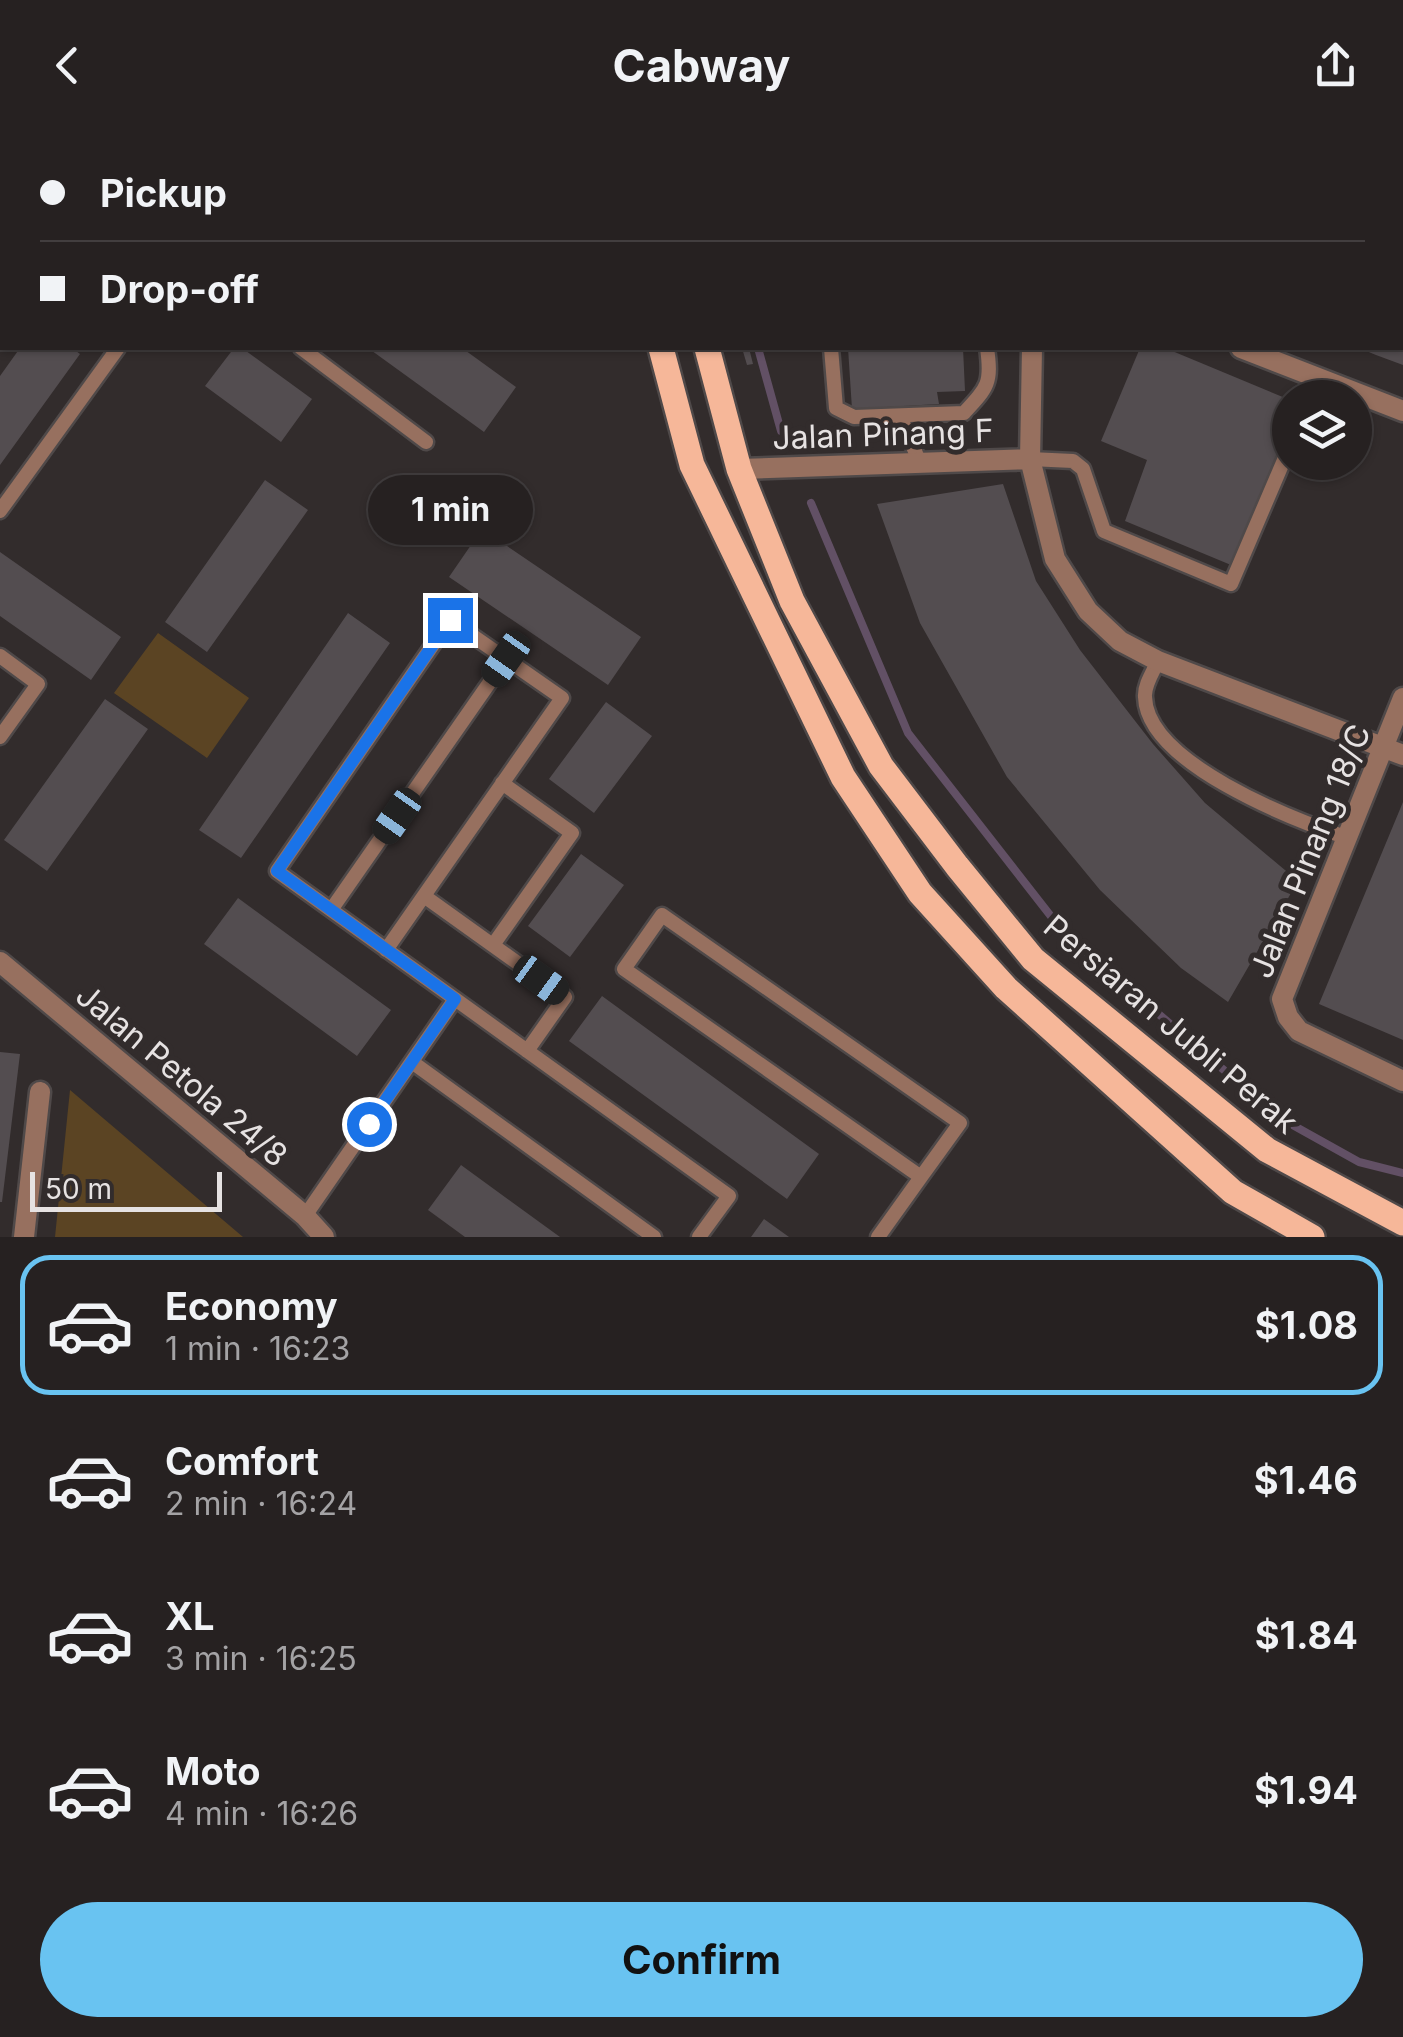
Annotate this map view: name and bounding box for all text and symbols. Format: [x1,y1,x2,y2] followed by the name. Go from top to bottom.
[40,38,95,93] icon: back
[613,38,790,93] text: Cabway
[1308,38,1363,93] icon: share
[100,170,227,216] text: Pickup
[100,266,259,312] text: Drop-off
[1272,380,1372,480] map controls
[1272,380,1372,480] button: layers
[772,411,994,457] street label: Jalan Pinang F
[368,475,532,545] callout: 1 min
[411,490,490,529] text: 1 min
[428,598,473,643] route end
[477,626,535,692] car
[1241,718,1379,984] street label: Jalan Pinang 18/C
[368,783,426,849] car
[1036,906,1306,1142] street label: Persiaran Jubli Perak
[508,950,574,1010] car
[68,975,296,1175] street label: Jalan Petola 24/8
[347,1102,392,1147] route start
[30,1167,222,1212] scale bar
[45,1172,112,1206] text: 50 m
[45,1280,135,1370] icon: car
[165,1283,338,1329] text: Economy
[1255,1302,1358,1348] text: $1.08
[165,1329,350,1368] text: 1 min · 16:23
[45,1435,135,1525] icon: car
[165,1438,319,1484] text: Comfort
[1254,1457,1358,1503] text: $1.46
[165,1484,357,1523] text: 2 min · 16:24
[45,1590,135,1680] icon: car
[165,1593,215,1639] text: XL
[1255,1612,1358,1658] text: $1.84
[165,1639,357,1678] text: 3 min · 16:25
[45,1745,135,1835] icon: car
[165,1748,261,1794] text: Moto
[1254,1767,1358,1813] text: $1.94
[165,1794,358,1833] text: 4 min · 16:26
[40,1902,1363,2017] button: Confirm

